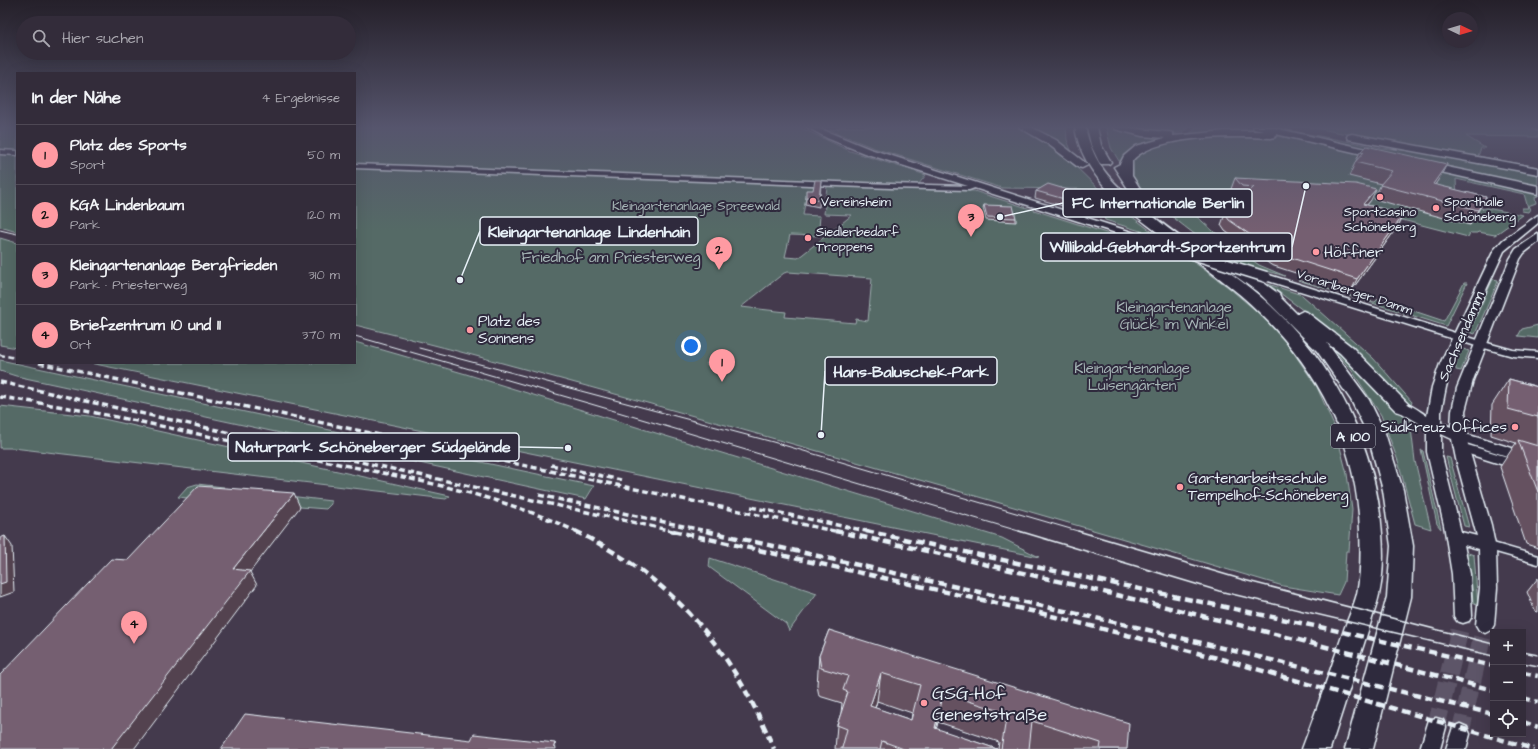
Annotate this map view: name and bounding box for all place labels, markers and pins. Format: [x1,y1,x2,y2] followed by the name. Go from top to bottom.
[1063,189,1252,217] callout: FC Internationale Berlin
[1375,192,1385,202] marker: Sportcasino Schöneberg
[821,193,892,211] place label: Vereinsheim
[1444,193,1516,227] place label: Sporthalle Schöneberg
[808,196,818,206] marker: Vereinsheim
[1344,203,1417,237] place label: Sportcasino Schöneberg
[1431,203,1441,213] marker: Sporthalle Schöneberg
[958,204,984,237] pin: 3
[480,217,698,245] callout: Kleingartenanlage Lindenhain
[816,223,899,256] place label: Siedlerbedarf Troppens
[803,233,813,243] marker: Siedlerbedarf Troppens
[1041,233,1292,261] callout: Willibald-Gebhardt-Sportzentrum
[706,237,732,270] pin: 2
[1324,242,1383,263] place label: Höffner
[1311,247,1321,257] marker: Höffner
[478,311,541,349] place label: Platz des Sonnens
[465,325,475,335] marker: Platz des Sonnens
[709,349,735,382] pin: 1
[825,357,997,385] callout: Hans-Baluschek-Park
[1380,417,1507,438] place label: Südkreuz Offices
[1510,422,1520,432] marker: Südkreuz Offices
[228,433,519,461] callout: Naturpark Schöneberger Südgelände
[1188,468,1349,507] place label: Gartenarbeitsschule Tempelhof-Schöneberg
[1175,482,1185,492] marker: Gartenarbeitsschule Tempelhof-Schöneberg
[121,611,147,644] pin: 4
[932,681,1047,727] place label: GSG-Hof Geneststraße
[919,698,929,708] marker: GSG-Hof Geneststraße

